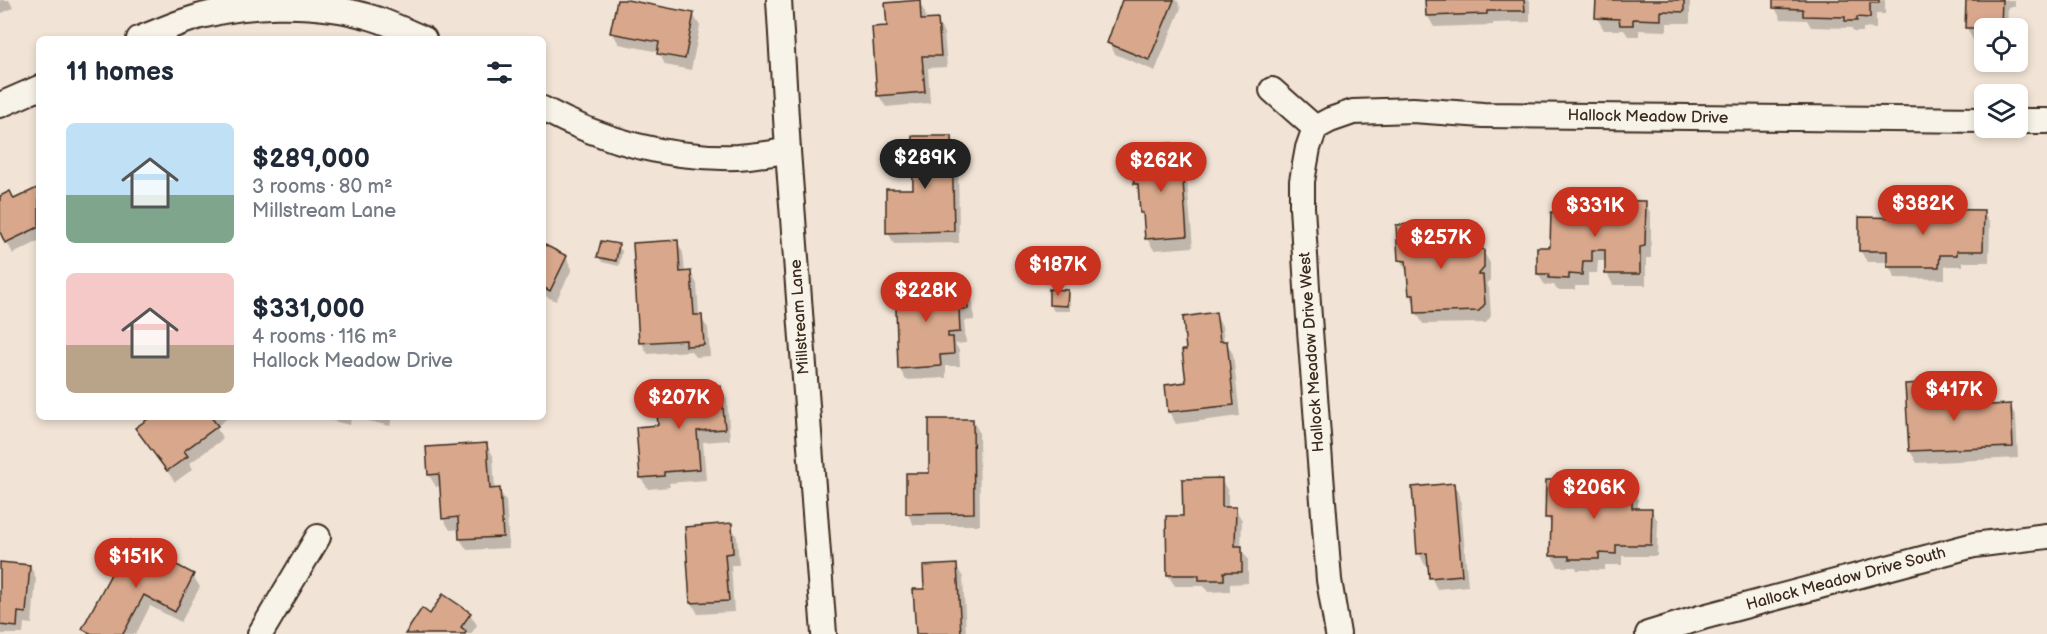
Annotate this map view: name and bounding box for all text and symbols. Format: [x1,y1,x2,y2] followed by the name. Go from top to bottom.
[1974,18,2028,138] map controls
[1974,18,2028,72] button: locate
[483,56,516,89] icon: filters
[66,57,174,88] text: 11 homes
[1974,84,2028,138] button: layers
[1567,106,1729,128] street label: Hallock Meadow Drive
[883,139,967,190] pin: $289K
[1119,142,1203,193] pin: $262K
[252,144,370,175] text: $289,000
[894,146,956,170] text: $289K
[114,147,186,219] icon: home
[1130,149,1192,173] text: $262K
[252,175,393,199] text: 3 rooms · 80 m²
[1881,185,1965,236] pin: $382K
[1553,187,1637,238] pin: $331K
[1892,192,1954,216] text: $382K
[1566,194,1624,218] text: $331K
[252,199,396,223] text: Millstream Lane
[1399,219,1483,270] pin: $257K
[1410,226,1472,250] text: $257K
[1016,246,1100,297] pin: $187K
[1296,251,1328,453] street label: Hallock Meadow Drive West
[1029,253,1087,277] text: $187K
[786,258,814,375] street label: Millstream Lane
[884,272,968,323] pin: $228K
[895,279,957,303] text: $228K
[252,294,365,325] text: $331,000
[114,297,186,369] icon: home
[252,325,397,349] text: 4 rooms · 116 m²
[252,349,453,373] text: Hallock Meadow Drive
[1912,371,1996,422] pin: $417K
[1925,378,1983,402] text: $417K
[637,379,721,430] pin: $207K
[648,386,710,410] text: $207K
[1552,469,1636,520] pin: $206K
[1563,476,1625,500] text: $206K
[94,538,178,589] pin: $151K
[1744,543,1948,615] street label: Hallock Meadow Drive South
[108,545,164,569] text: $151K

